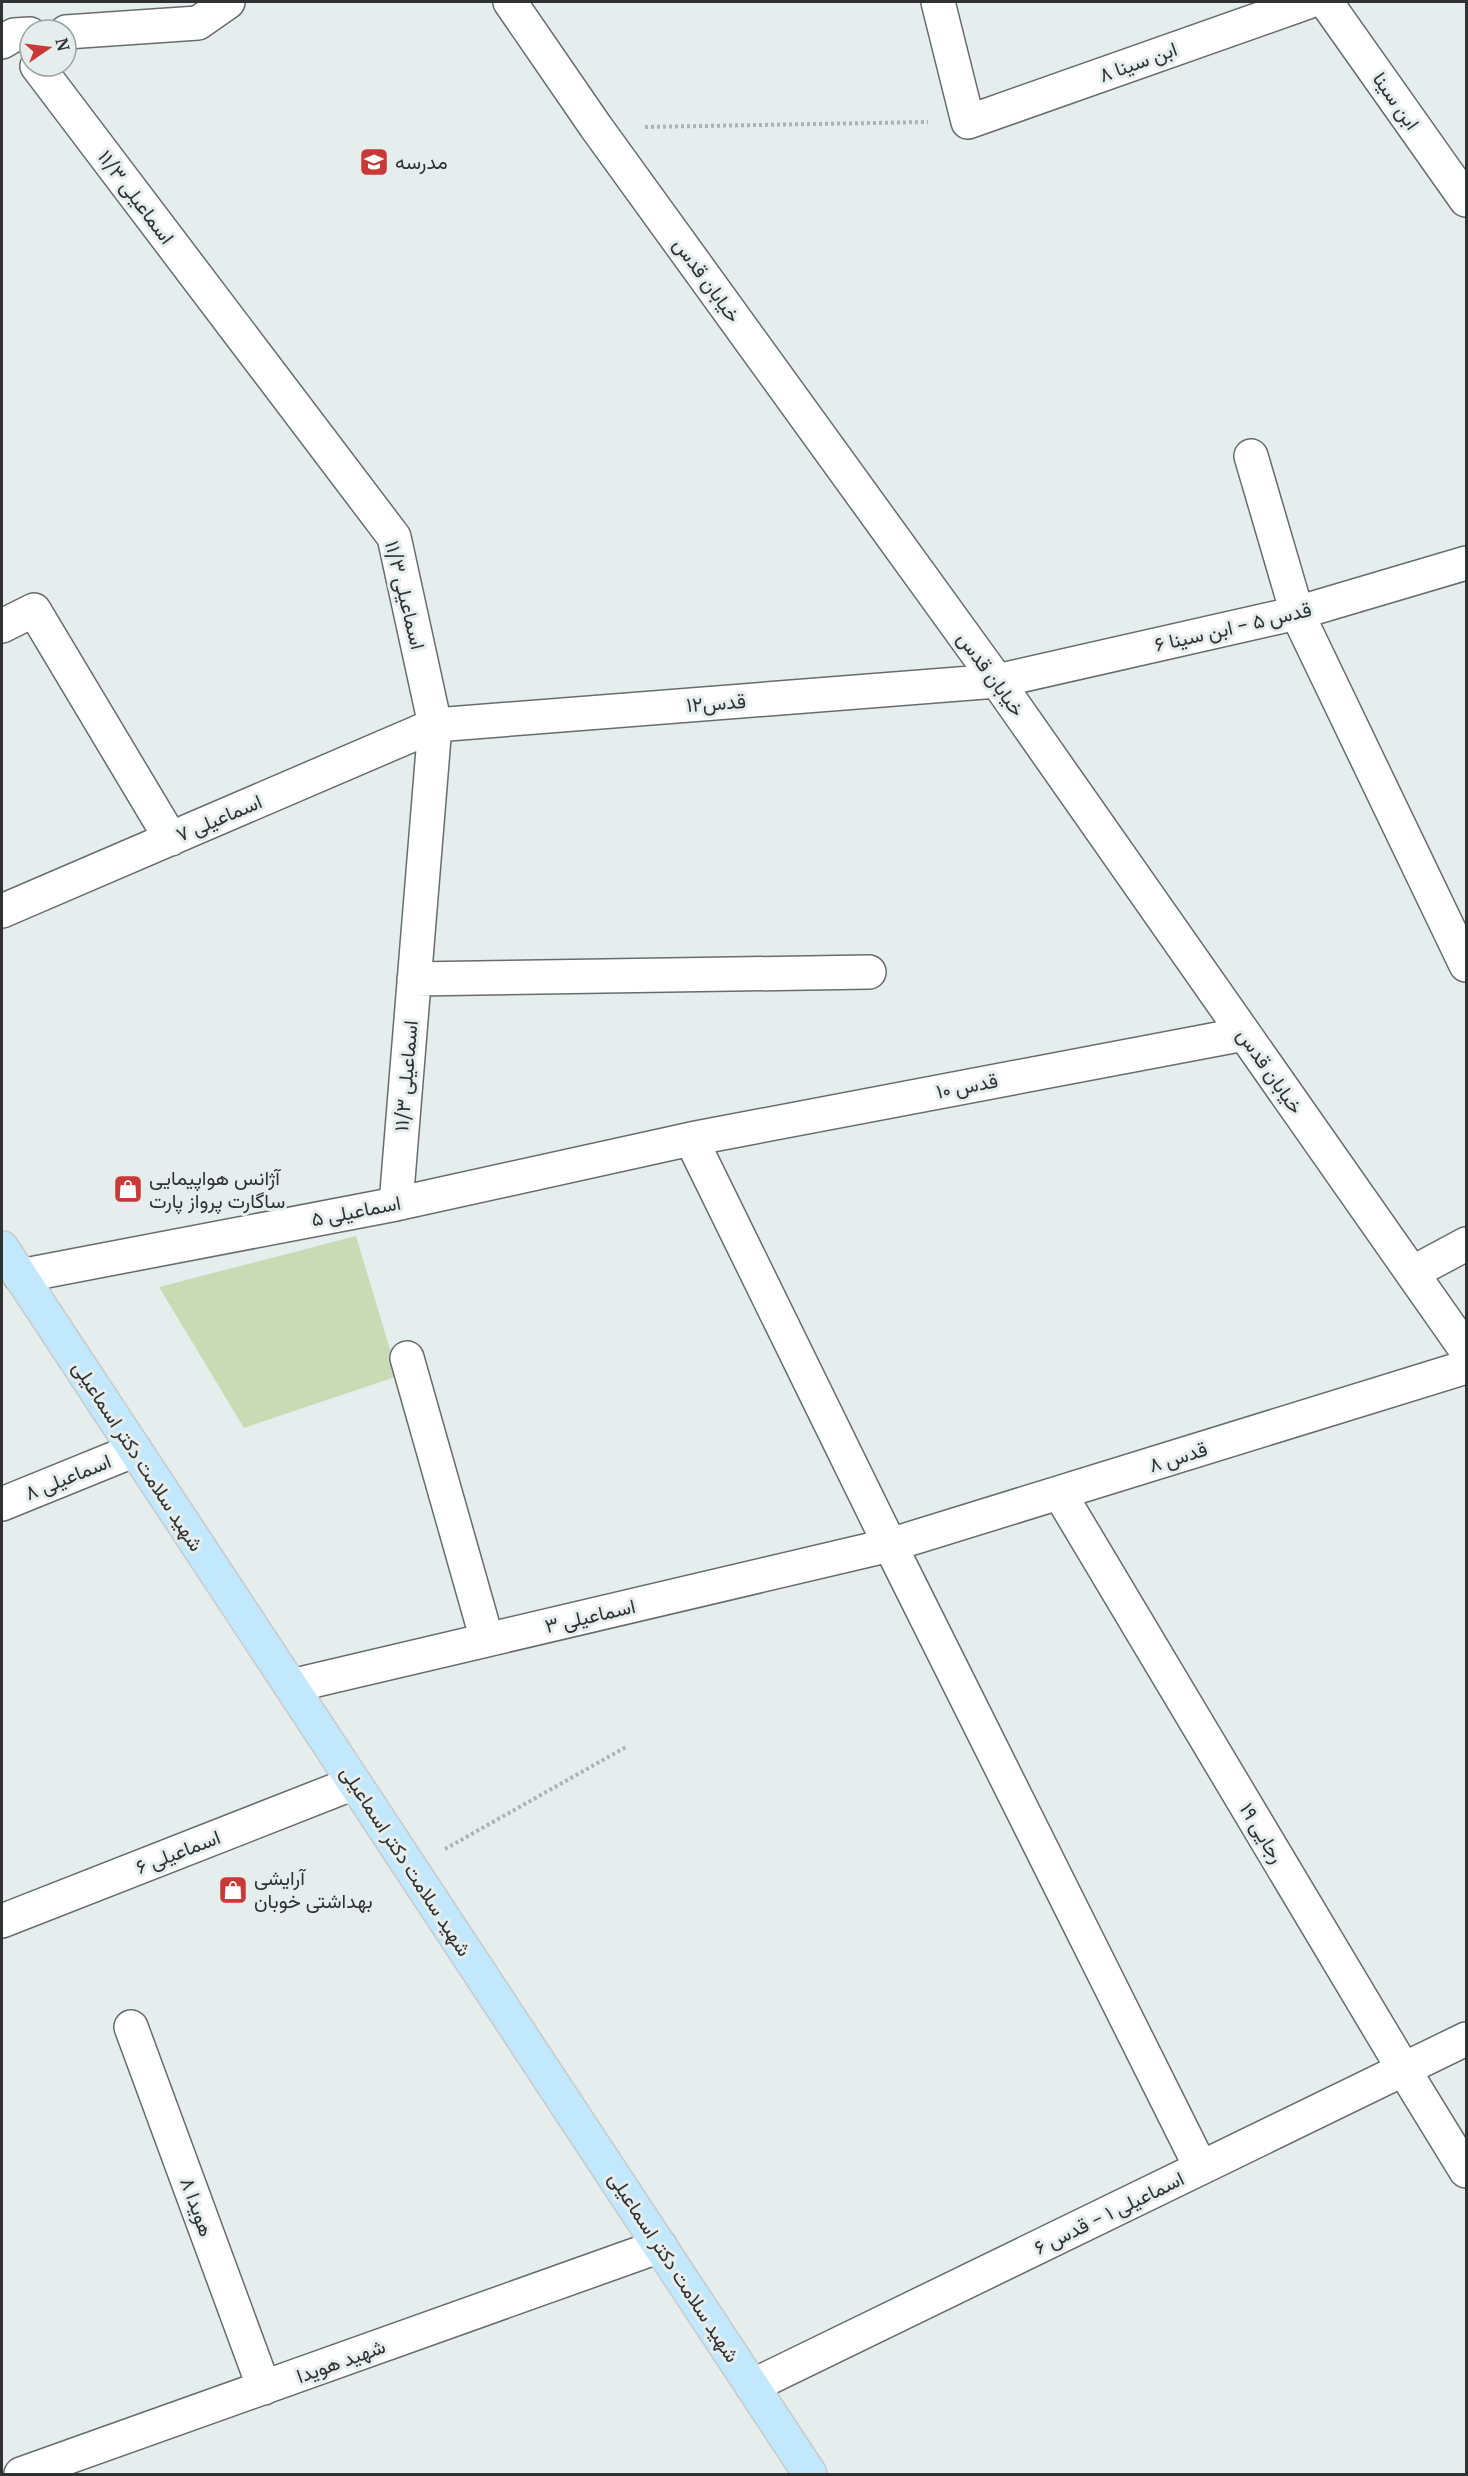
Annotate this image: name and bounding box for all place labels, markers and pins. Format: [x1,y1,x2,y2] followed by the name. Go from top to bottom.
[358,146,390,178] school or university icon: مدرسه
[395,149,448,175] place label: مدرسه
[149,1165,285,1215] place label: آژانس هواپیمایی ساگارت پرواز پارت
[112,1173,144,1205] shop icon: آژانس هواپیمایی ساگارت پرواز پارت
[254,1865,373,1914] place label: آرایشی بهداشتی خوبان
[217,1874,249,1906] shop icon: آرایشی بهداشتی خوبان

